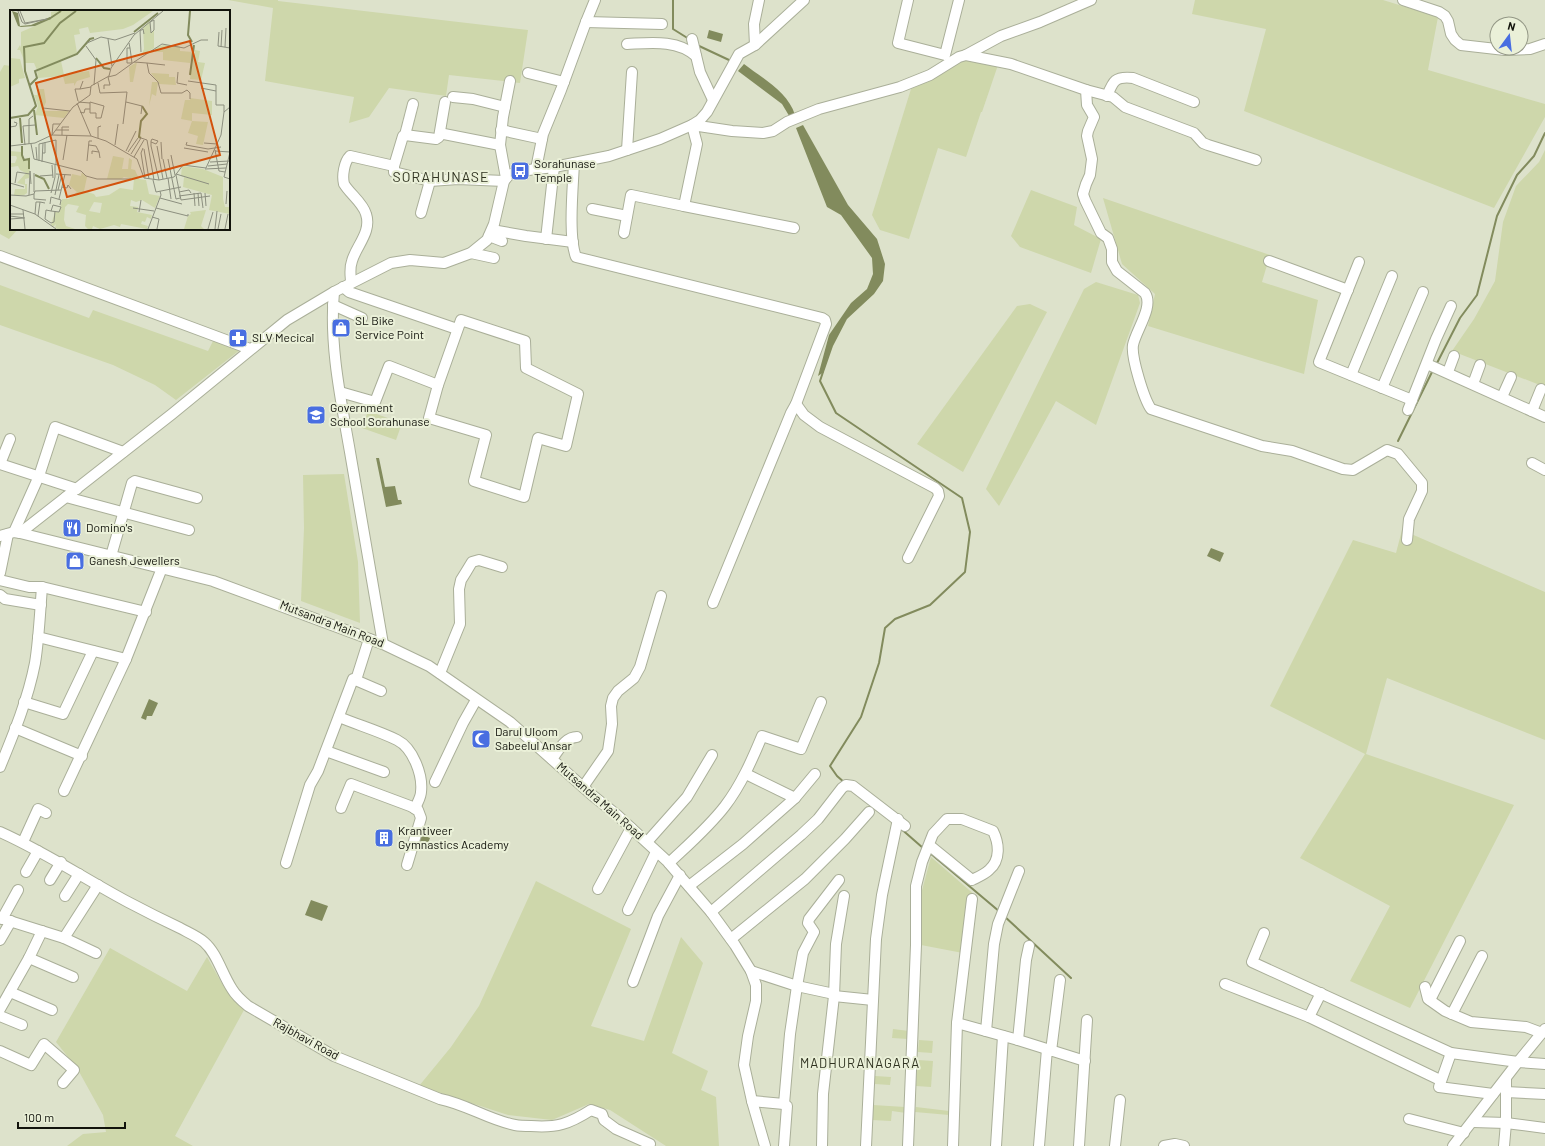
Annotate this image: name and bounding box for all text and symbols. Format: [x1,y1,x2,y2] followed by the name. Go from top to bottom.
[10,10,230,230] inset map
[1489,16,1529,56] north arrow
[1506,19,1517,33] text: N
[534,156,596,184] place label: Sorahunase Temple
[509,160,531,182] bus stop icon: Sorahunase Temple
[393,168,489,185] district label: SORAHUNASE
[355,313,424,341] place label: SL Bike Service Point
[330,317,352,339] shop icon: SL Bike Service Point
[227,327,249,349] pharmacy icon: SLV Mecical
[252,330,314,344] place label: SLV Mecical
[330,400,430,428] place label: Government School Sorahunase
[305,404,327,426] school or university icon: Government School Sorahunase
[61,517,83,539] restaurant icon: Domino's
[86,520,133,534] place label: Domino's
[64,550,86,572] shop icon: Ganesh Jewellers
[89,553,180,567] place label: Ganesh Jewellers
[278,597,386,649] street label: Mutsandra Main Road
[495,724,572,752] place label: Darul Uloom Sabeelul Ansar
[470,728,492,750] mosque icon: Darul Uloom Sabeelul Ansar
[554,759,647,842] street label: Mutsandra Main Road
[398,823,509,851] place label: Krantiveer Gymnastics Academy
[373,827,395,849] building icon: Krantiveer Gymnastics Academy
[271,1014,342,1062] street label: Rajbhavi Road
[800,1055,920,1071] district label: MADHURANAGARA
[18,1104,125,1130] scale bar
[24,1110,54,1124] text: 100 m

